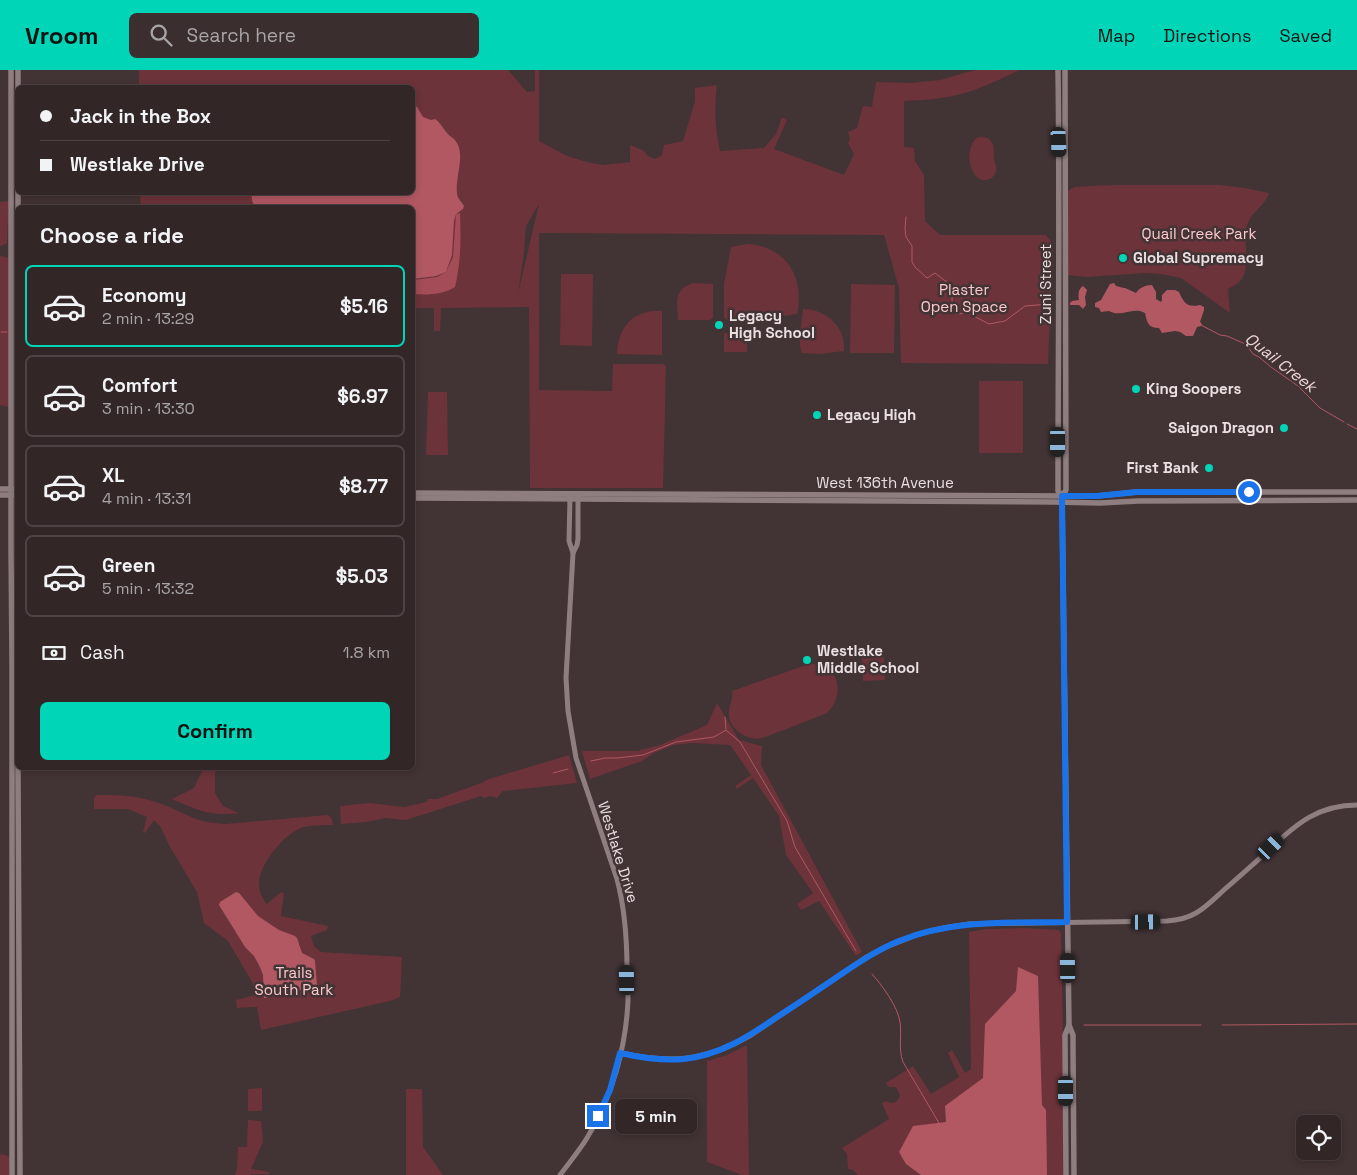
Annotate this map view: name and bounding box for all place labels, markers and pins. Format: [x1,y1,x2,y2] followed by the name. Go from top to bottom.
[1133,248,1264,267] place label: Global Supremacy
[1117,252,1129,264] marker: Global Supremacy
[729,306,815,342] place label: Legacy High School
[713,319,725,331] marker: Legacy High School
[1146,379,1241,398] place label: King Soopers
[1130,383,1142,395] marker: King Soopers
[827,405,916,424] place label: Legacy High
[811,409,823,421] marker: Legacy High
[1168,418,1274,437] place label: Saigon Dragon
[1278,422,1290,434] marker: Saigon Dragon
[1127,458,1200,477] place label: First Bank
[1203,462,1215,474] marker: First Bank
[817,641,919,677] place label: Westlake Middle School
[801,654,813,666] marker: Westlake Middle School

